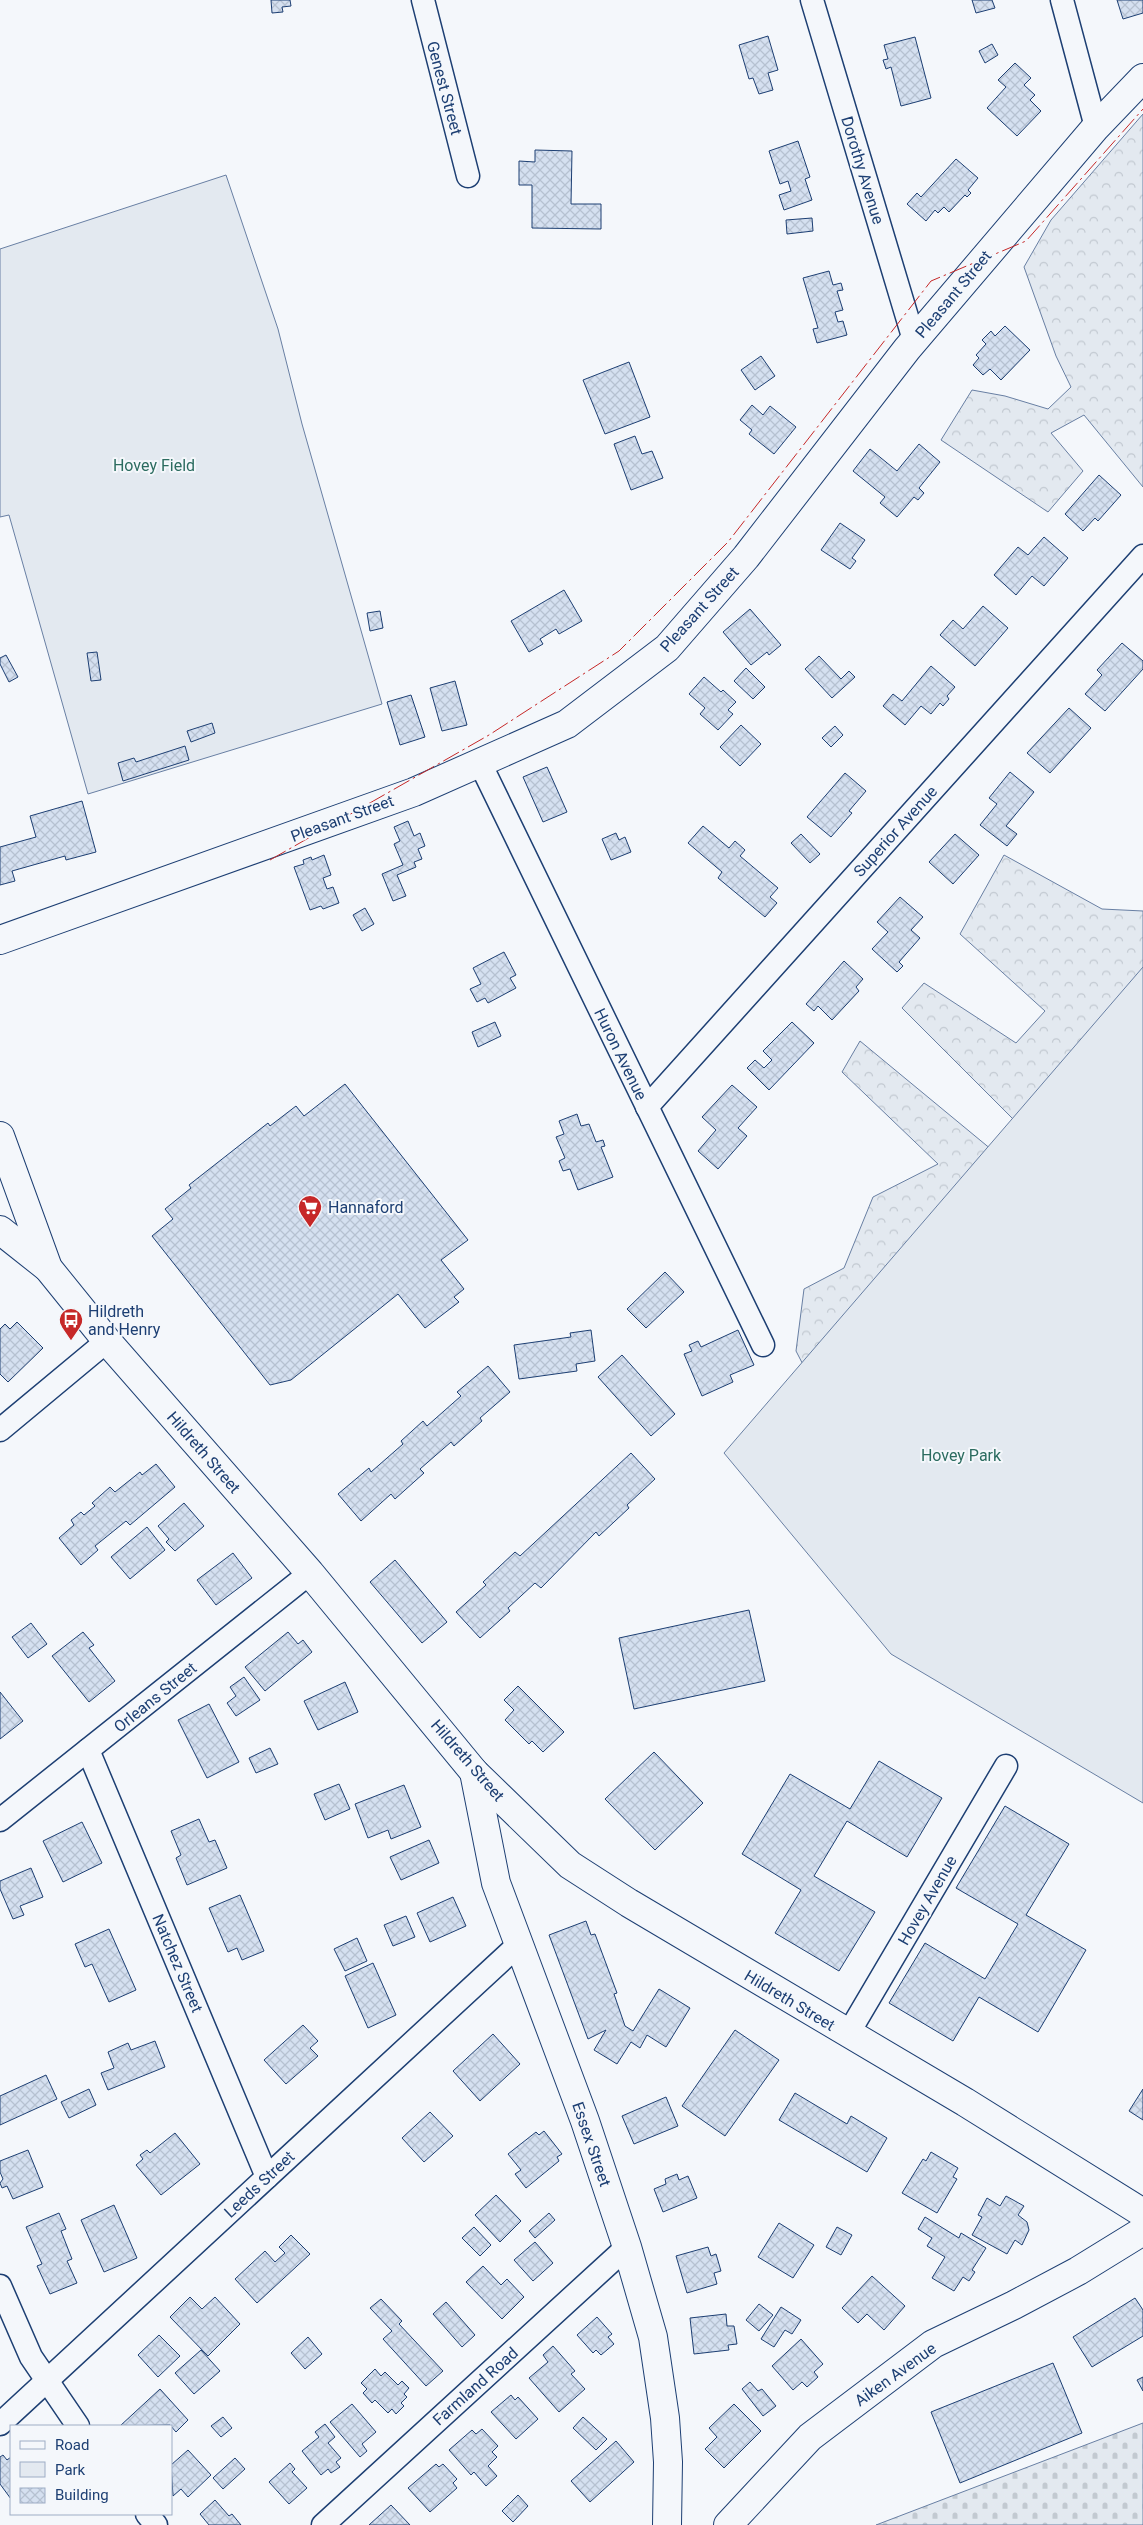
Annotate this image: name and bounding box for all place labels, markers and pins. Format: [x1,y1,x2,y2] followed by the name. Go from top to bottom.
[297,1194,323,1228] supermarket icon: Hannaford
[328,1198,403,1217] place label: Hannaford
[88,1302,161,1339] place label: Hildreth and Henry
[58,1307,84,1341] bus stop icon: Hildreth and Henry

